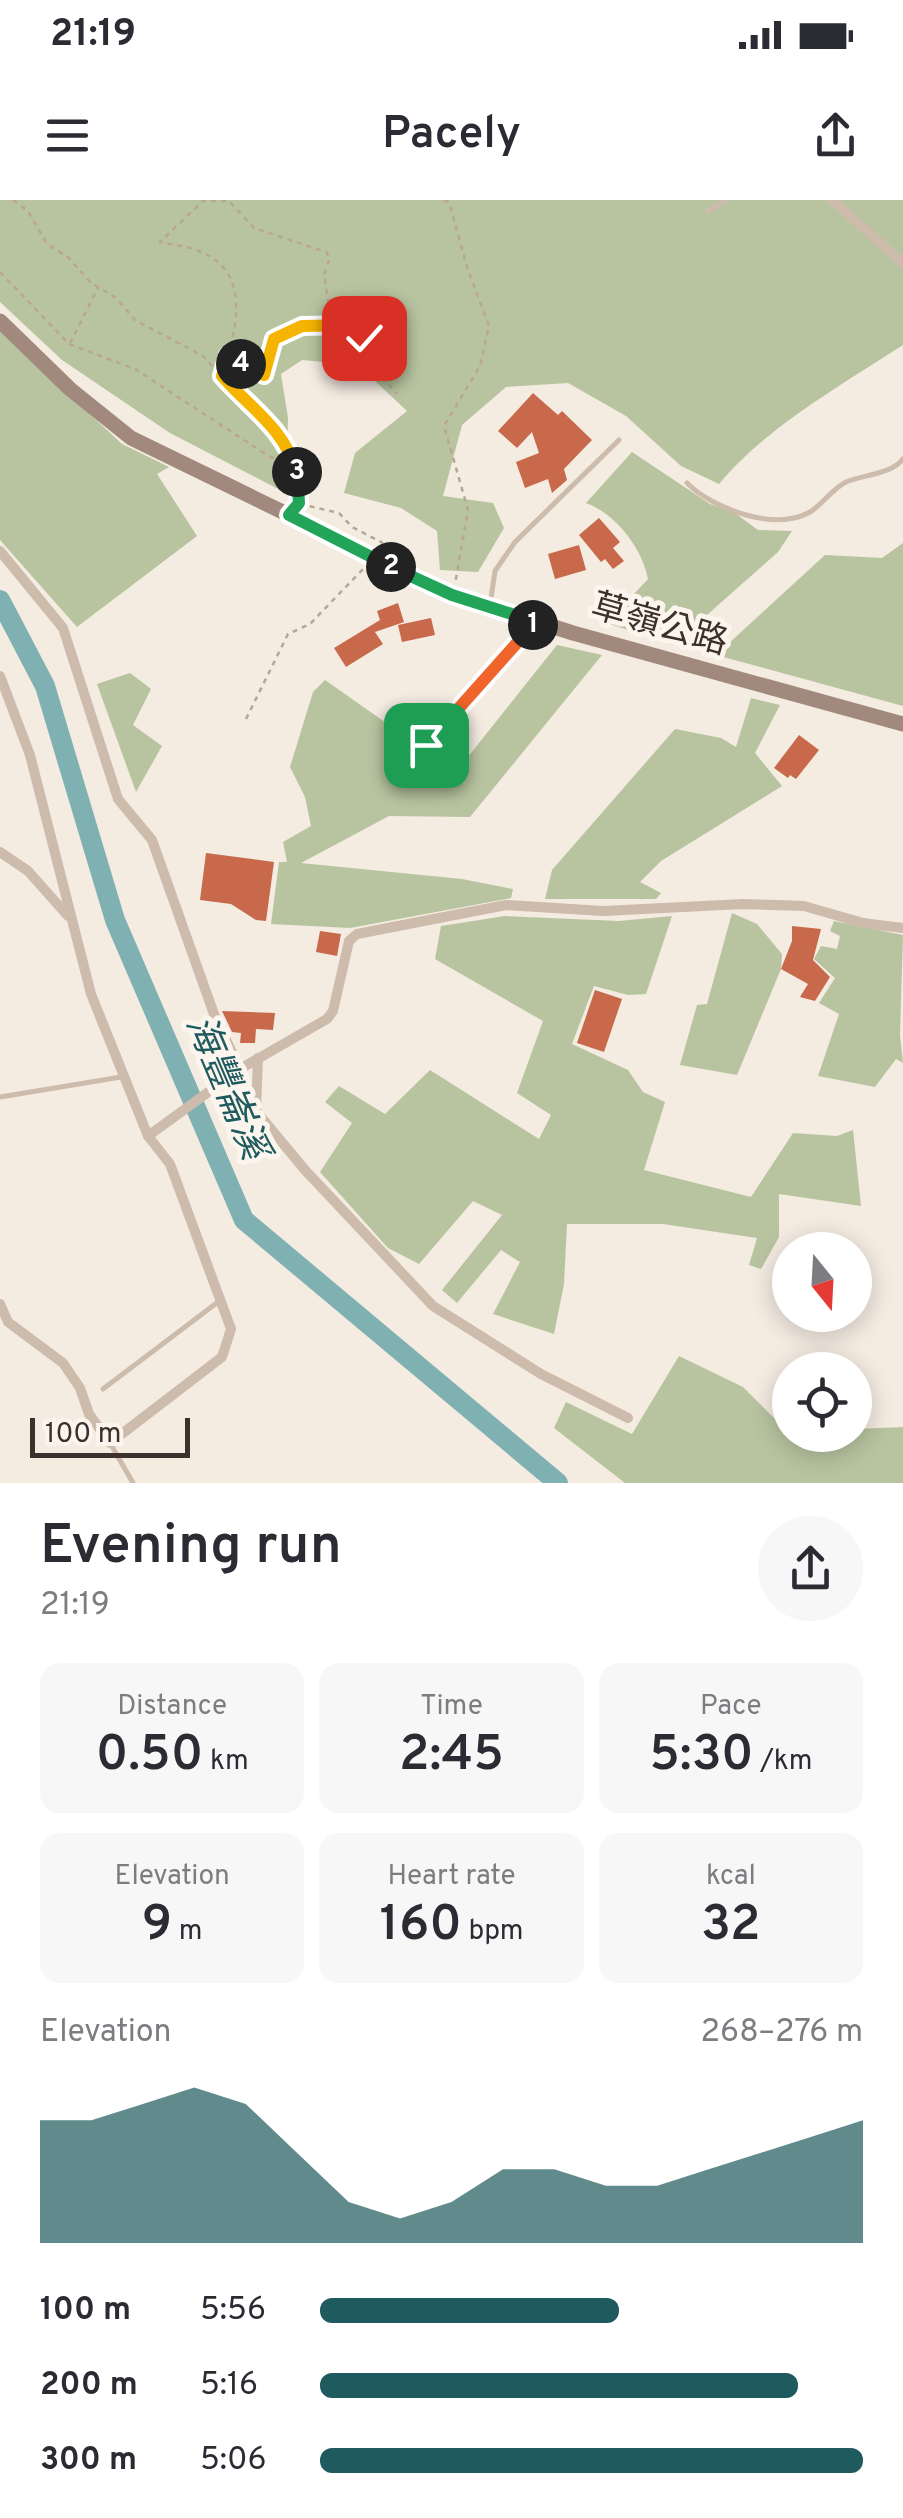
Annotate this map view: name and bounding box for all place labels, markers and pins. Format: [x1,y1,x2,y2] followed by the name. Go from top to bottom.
[322,296,407,381] pin
[216,339,266,389] pin: 4
[272,447,322,497] pin: 3
[366,542,416,592] pin: 2
[508,600,558,650] pin: 1
[384,703,469,788] pin

